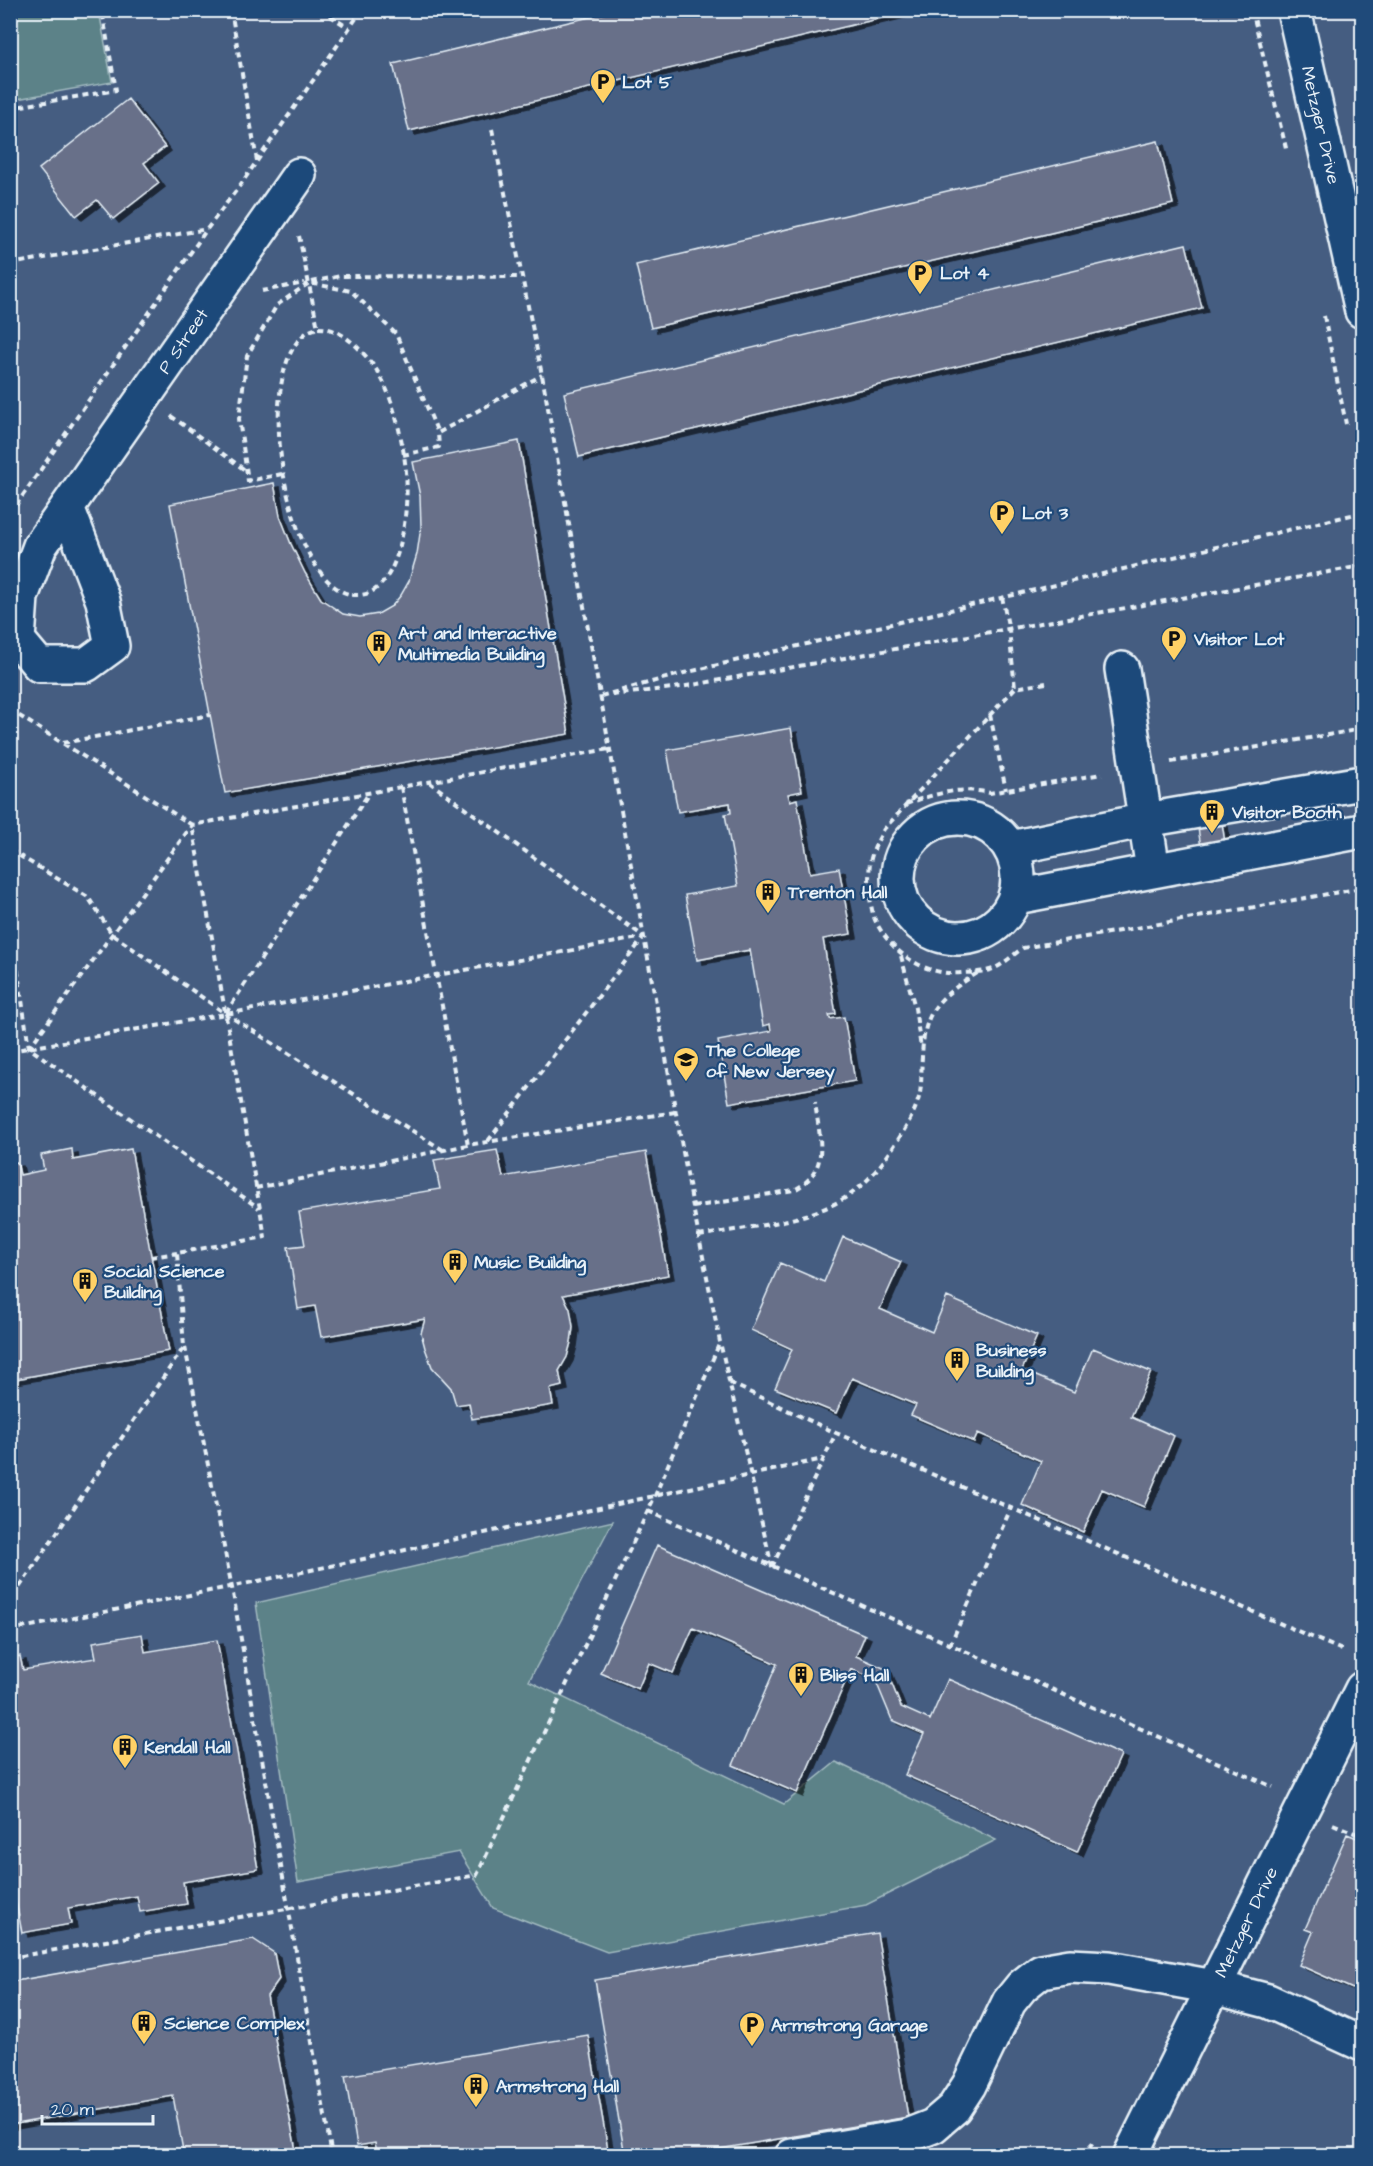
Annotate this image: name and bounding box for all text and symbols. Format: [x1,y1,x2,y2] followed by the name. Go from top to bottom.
[1294,64,1346,187] street label: Metzger Drive
[588,67,618,105] parking icon: Lot 5
[622,70,672,95] place label: Lot 5
[905,258,935,296] parking icon: Lot 4
[940,261,990,286] place label: Lot 4
[152,303,215,379] street label: P Street
[987,498,1017,536] parking icon: Lot 3
[1022,501,1069,526] place label: Lot 3
[398,621,557,668] place label: Art and Interactive Multimedia Building
[1159,624,1189,662] parking icon: Visitor Lot
[1193,627,1285,652] place label: Visitor Lot
[364,628,394,666] building icon: Art and Interactive Multimedia Building
[1197,797,1227,835] building icon: Visitor Booth
[1231,800,1343,825] place label: Visitor Booth
[753,877,783,915] building icon: Trenton Hall
[787,880,887,905] place label: Trenton Hall
[705,1038,835,1085] place label: The College of New Jersey
[671,1045,701,1083] school or university icon: The College of New Jersey
[440,1247,470,1285] building icon: Music Building
[474,1250,587,1276] place label: Music Building
[103,1259,225,1306] place label: Social Science Building
[70,1266,100,1304] building icon: Social Science Building
[976,1338,1047,1385] place label: Business Building
[942,1345,972,1383] building icon: Business Building
[786,1660,816,1698] building icon: Bliss Hall
[820,1663,890,1688] place label: Bliss Hall
[110,1732,140,1770] building icon: Kendall Hall
[144,1735,231,1760] place label: Kendall Hall
[1209,1862,1285,1982] street label: Metzger Drive
[129,2008,159,2046] building icon: Science Complex
[737,2010,767,2048] parking icon: Armstrong Garage
[163,2011,305,2036] place label: Science Complex
[771,2013,928,2039] place label: Armstrong Garage
[461,2071,491,2109] building icon: Armstrong Hall
[496,2074,619,2100] place label: Armstrong Hall
[42,2088,153,2126] scale bar
[51,2097,94,2122] text: 20 m

